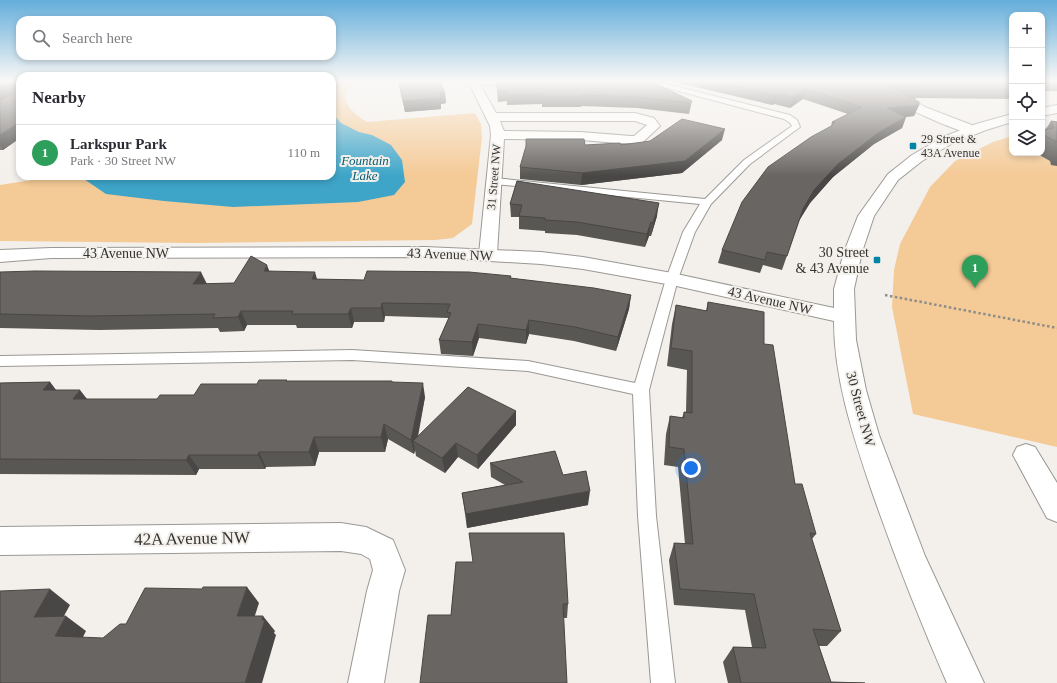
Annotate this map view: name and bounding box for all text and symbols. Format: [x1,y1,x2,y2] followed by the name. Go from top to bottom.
[1009,12,1045,156] map controls
[1009,12,1045,48] button: +
[16,16,336,60] search box
[30,27,52,49] icon: search
[62,30,132,46] text: Search here
[1009,48,1045,84] button: −
[1009,84,1045,120] button: locate
[32,88,86,107] text: Nearby
[1009,120,1045,156] button: layers
[921,132,980,160] place label: 29 Street & 43A Avenue
[70,136,167,152] text: Larkspur Park
[908,141,918,151] marker: 29 Street & 43A Avenue
[484,143,504,210] street label: 31 Street NW
[42,145,48,160] text: 1
[288,145,320,160] text: 110 m
[70,153,176,168] text: Park · 30 Street NW
[340,153,389,183] water label: Fountain Lake
[795,245,869,276] place label: 30 Street & 43 Avenue
[83,246,170,261] street label: 43 Avenue NW
[407,246,494,264] street label: 43 Avenue NW
[872,255,882,265] marker: 30 Street & 43 Avenue
[962,255,988,288] pin: 1
[726,283,814,318] street label: 43 Avenue NW
[843,370,878,449] street label: 30 Street NW
[681,458,701,478] your location
[134,528,251,549] street label: 42A Avenue NW

